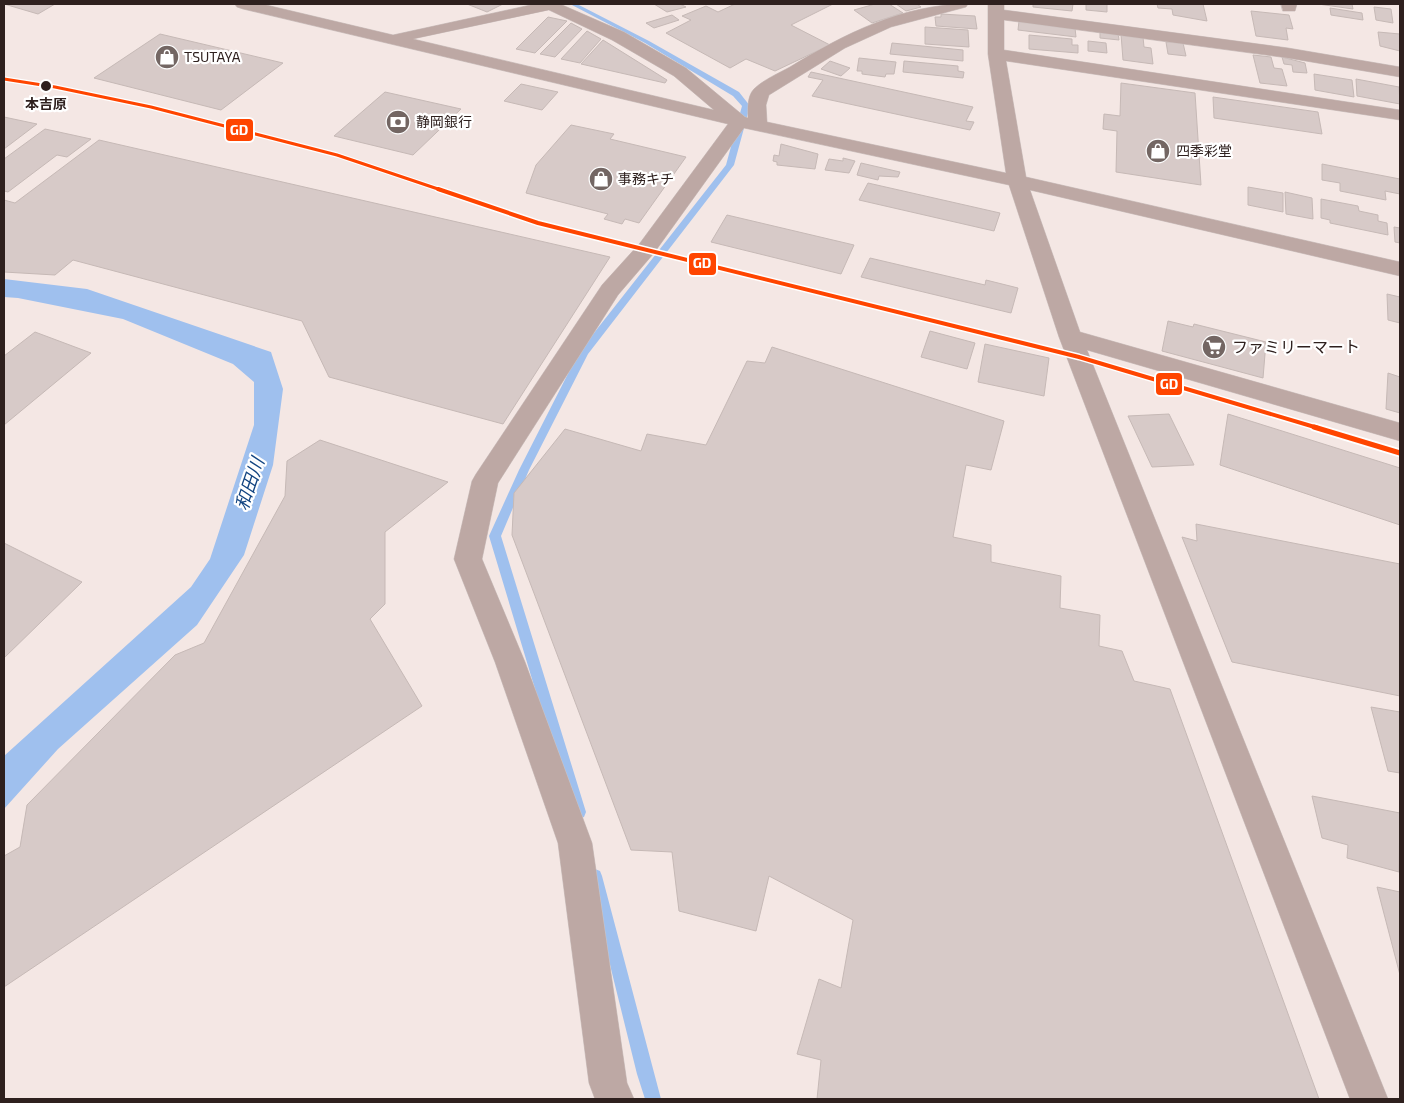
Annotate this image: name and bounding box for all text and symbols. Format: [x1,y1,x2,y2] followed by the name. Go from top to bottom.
[154,44,180,70] shop icon: TSUTAYA
[184,48,241,65] place label: TSUTAYA
[39,79,53,93] marker: 本吉原
[25,95,67,112] place label: 本吉原
[385,109,411,135] bank icon: 静岡銀行
[416,113,472,130] place label: 静岡銀行
[225,118,254,142] line badge: GD
[230,121,248,138] text: GD
[1145,138,1171,164] shop icon: 四季彩堂
[1176,142,1232,159] place label: 四季彩堂
[588,166,614,192] shop icon: 事務キチ
[618,170,674,187] place label: 事務キチ
[688,252,717,276] line badge: GD
[693,254,711,271] text: GD
[1201,334,1227,360] supermarket icon: ファミリーマート
[1232,337,1360,356] place label: ファミリーマート
[1155,372,1183,396] line badge: GD
[1160,375,1178,392] text: GD
[230,453,269,513] water label: 和田川

